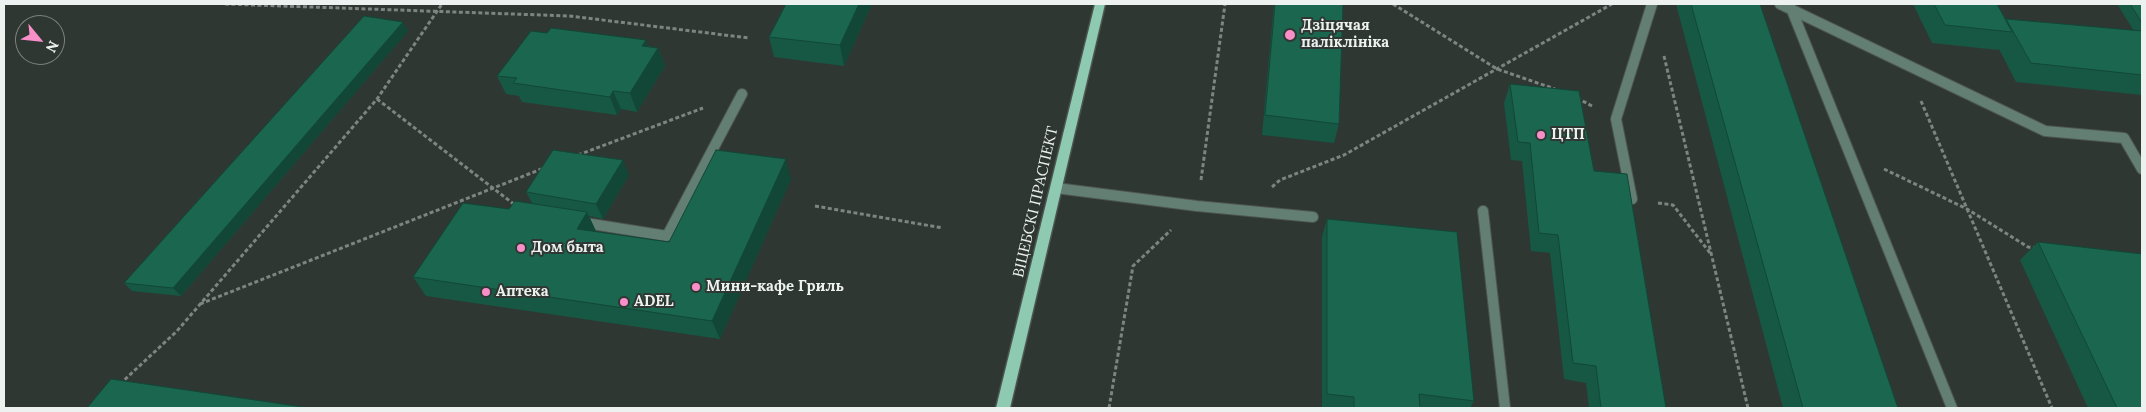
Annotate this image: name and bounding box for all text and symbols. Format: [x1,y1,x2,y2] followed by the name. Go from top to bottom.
[15,15,65,65] north arrow
[1301,17,1389,52] place label: Дзіцячая паліклініка
[1283,28,1297,42] marker: Дзіцячая паліклініка
[42,38,63,56] text: N
[1010,125,1062,279] street label: ВІЦЕБСКІ ПРАСПЕКТ
[1551,126,1585,144] place label: ЦТП
[1535,129,1547,141] marker: ЦТП
[531,239,604,257] place label: Дом быта
[515,242,527,254] marker: Дом быта
[706,278,844,296] place label: Мини-кафе Гриль
[690,281,702,293] marker: Мини-кафе Гриль
[496,283,548,301] place label: Аптека
[480,286,492,298] marker: Аптека
[634,293,674,311] place label: ADEL
[618,296,630,308] marker: ADEL

